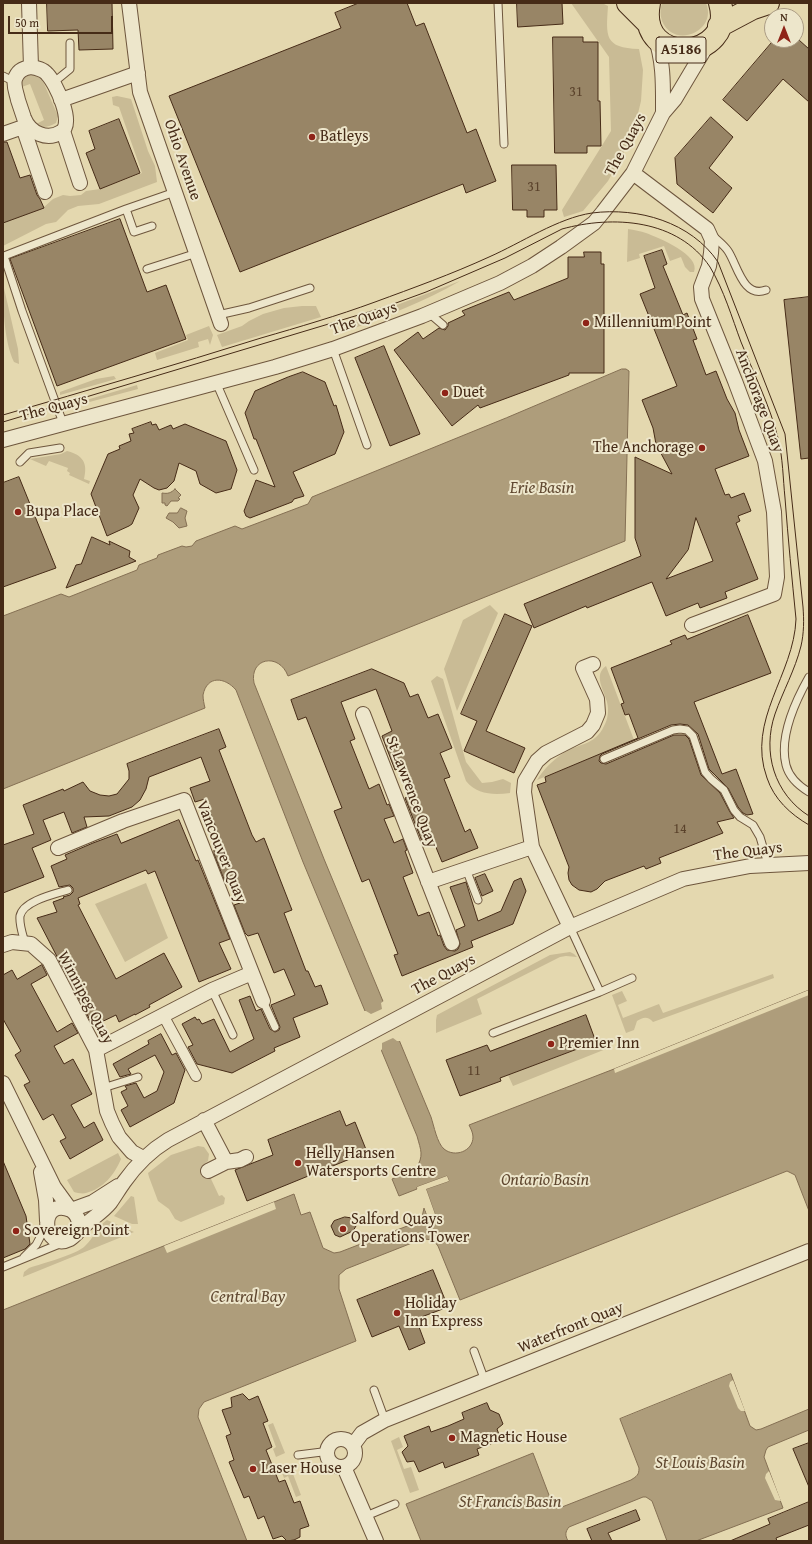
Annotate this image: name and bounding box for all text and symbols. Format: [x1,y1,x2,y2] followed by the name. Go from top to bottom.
[10,8,115,34] scale bar
[764,8,804,48] north arrow
[780,9,788,25] text: N
[15,14,39,31] text: 50 m
[656,37,706,63] road number: A5186
[569,84,583,100] house number: 31
[601,110,651,180] street label: The Quays
[159,117,205,203] street label: Ohio Avenue
[320,127,369,147] place label: Batleys
[307,132,317,142] marker: Batleys
[527,179,541,195] house number: 31
[328,298,400,340] street label: The Quays
[594,313,712,333] place label: Millennium Point
[581,318,591,328] marker: Millennium Point
[730,346,788,456] street label: Anchorage Quay
[453,383,485,403] place label: Duet
[440,388,450,398] marker: Duet
[18,390,90,426] street label: The Quays
[593,438,694,458] place label: The Anchorage
[697,443,707,453] marker: The Anchorage
[510,479,574,499] water label: Erie Basin
[26,502,99,522] place label: Bupa Place
[13,507,23,517] marker: Bupa Place
[381,733,441,851] street label: St Lawrence Quay
[192,798,250,906] street label: Vancouver Quay
[673,821,687,837] house number: 14
[712,838,784,866] street label: The Quays
[53,948,117,1048] street label: Winnipeg Quay
[409,950,479,1000] street label: The Quays
[559,1034,640,1054] place label: Premier Inn
[546,1039,556,1049] marker: Premier Inn
[467,1063,481,1079] house number: 11
[306,1144,436,1182] place label: Helly Hansen Watersports Centre
[293,1158,303,1168] marker: Helly Hansen Watersports Centre
[501,1171,589,1191] water label: Ontario Basin
[351,1210,469,1248] place label: Salford Quays Operations Tower
[24,1221,129,1241] place label: Sovereign Point
[338,1224,348,1234] marker: Salford Quays Operations Tower
[11,1226,21,1236] marker: Sovereign Point
[211,1288,285,1308] water label: Central Bay
[405,1294,483,1332] place label: Holiday Inn Express
[515,1298,627,1358] street label: Waterfront Quay
[392,1308,402,1318] marker: Holiday Inn Express
[460,1428,567,1448] place label: Magnetic House
[447,1433,457,1443] marker: Magnetic House
[655,1454,745,1474] water label: St Louis Basin
[261,1459,342,1479] place label: Laser House
[248,1464,258,1474] marker: Laser House
[459,1493,561,1513] water label: St Francis Basin

